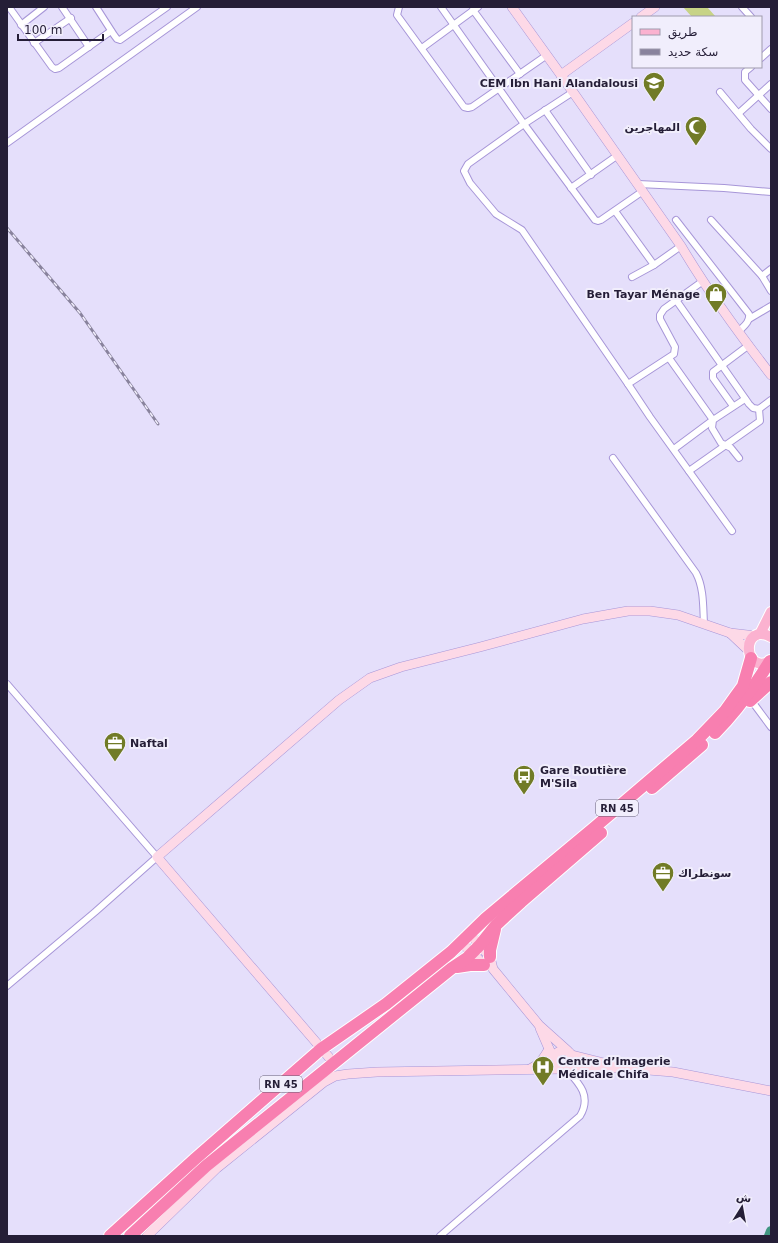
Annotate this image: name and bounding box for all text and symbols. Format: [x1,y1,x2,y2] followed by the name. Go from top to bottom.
[18,16,103,42] scale bar
[632,16,762,68] legend
[24,23,62,37] text: 100 m
[668,25,698,40] text: طريق
[668,45,718,59] text: سكة حديد
[641,70,667,103] school or university icon: CEM Ibn Hani Alandalousi
[480,77,638,90] place label: CEM Ibn Hani Alandalousi
[683,114,709,147] mosque icon: المهاجرين
[625,121,680,134] place label: المهاجرين
[703,281,729,314] shop icon: Ben Tayar Ménage
[586,288,700,301] place label: Ben Tayar Ménage
[102,730,128,763] office icon: Naftal
[130,737,168,750] place label: Naftal
[511,763,537,796] bus stop icon: Gare Routière M'Sila
[540,764,626,790] place label: Gare Routière M'Sila
[596,800,638,816] road number: RN 45
[650,860,676,893] office icon: سونطراك
[678,867,731,880] place label: سونطراك
[530,1054,556,1087] hospital icon: Centre d’Imagerie Médicale Chifa
[558,1055,670,1081] place label: Centre d’Imagerie Médicale Chifa
[260,1076,302,1092] road number: RN 45
[722,1187,762,1227] north arrow
[735,1190,753,1206] text: ش

